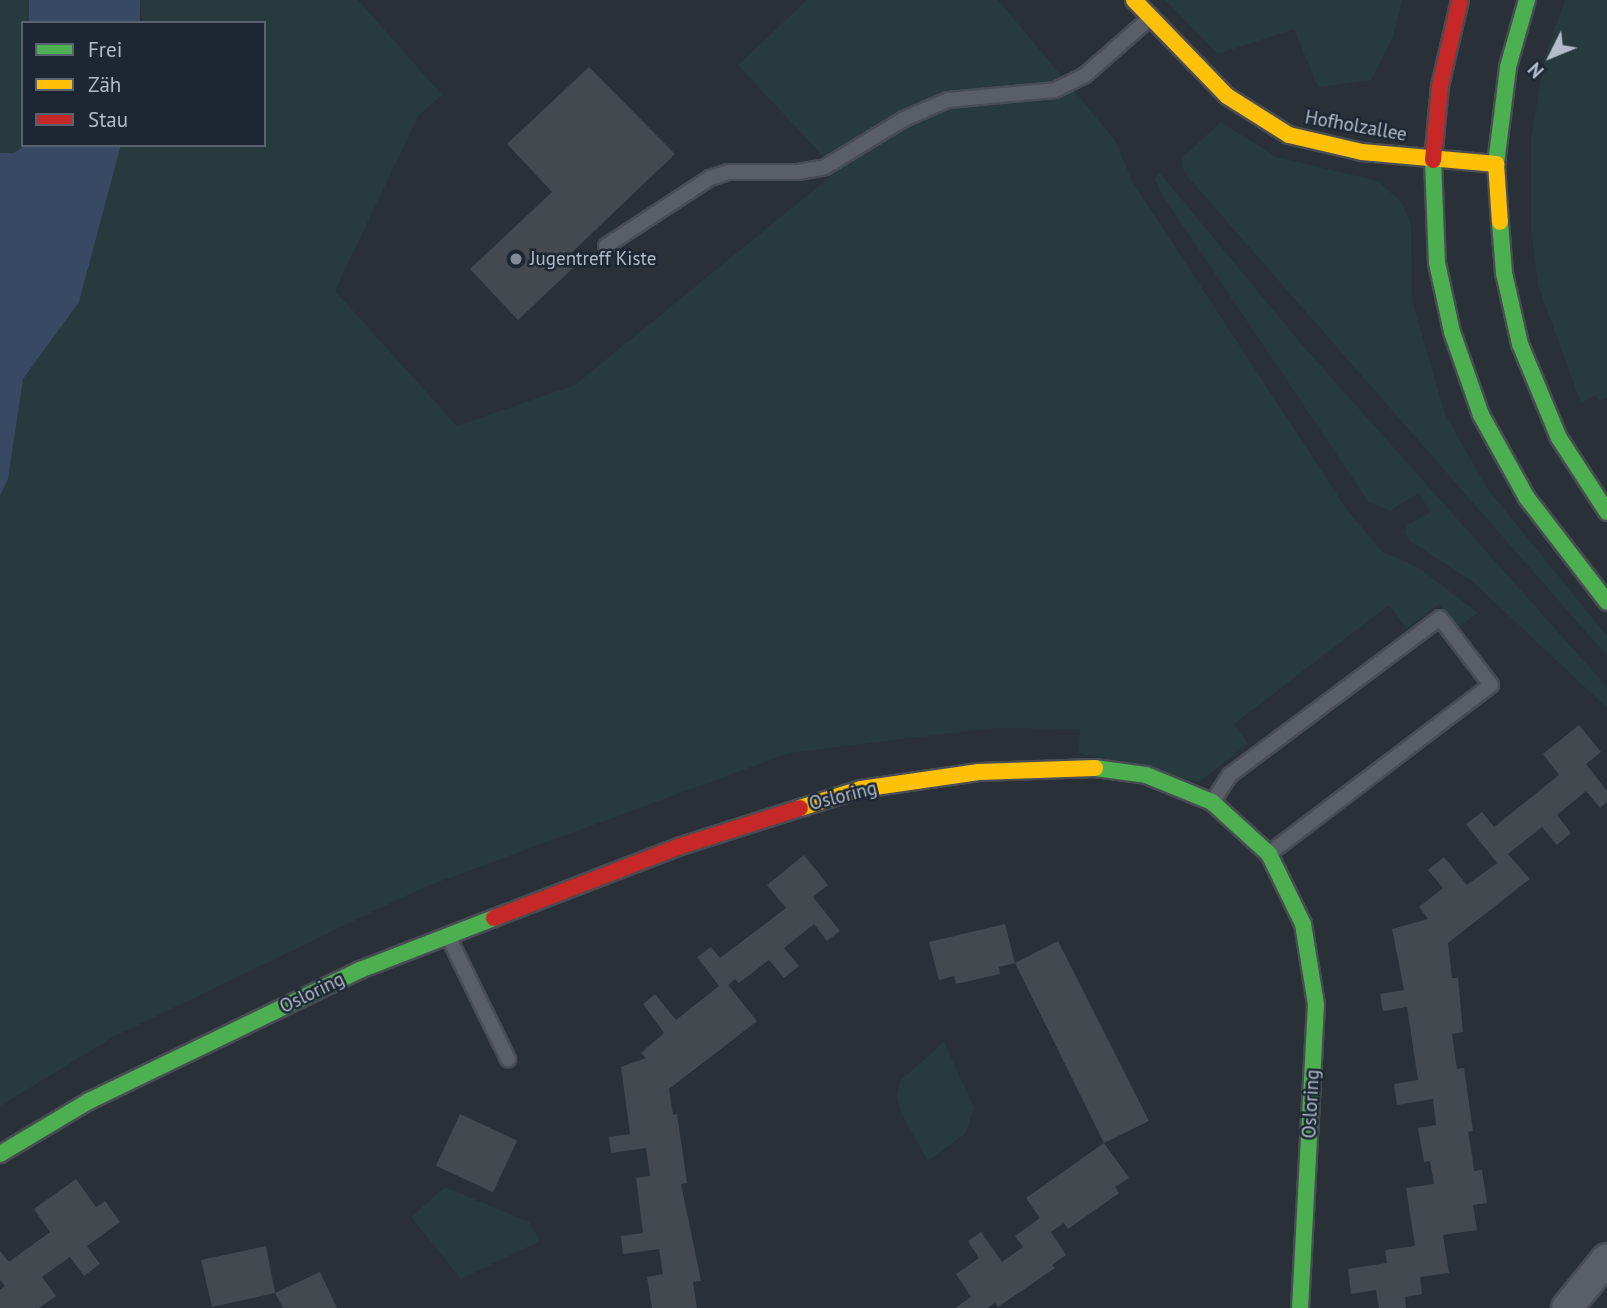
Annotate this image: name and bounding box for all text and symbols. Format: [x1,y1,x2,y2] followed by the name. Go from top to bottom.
[21,21,266,147] legend
[1516,21,1586,91] north arrow
[88,36,122,63] text: Frei
[1523,58,1549,83] text: N
[88,71,121,98] text: Zäh
[88,106,128,133] text: Stau
[1303,106,1409,146] street label: Hofholzallee
[530,248,656,270] place label: Jugentreff Kiste
[508,251,524,267] marker: Jugentreff Kiste
[807,777,879,815] street label: Osloring
[276,968,348,1018] street label: Osloring
[1298,1069,1324,1139] street label: Osloring

